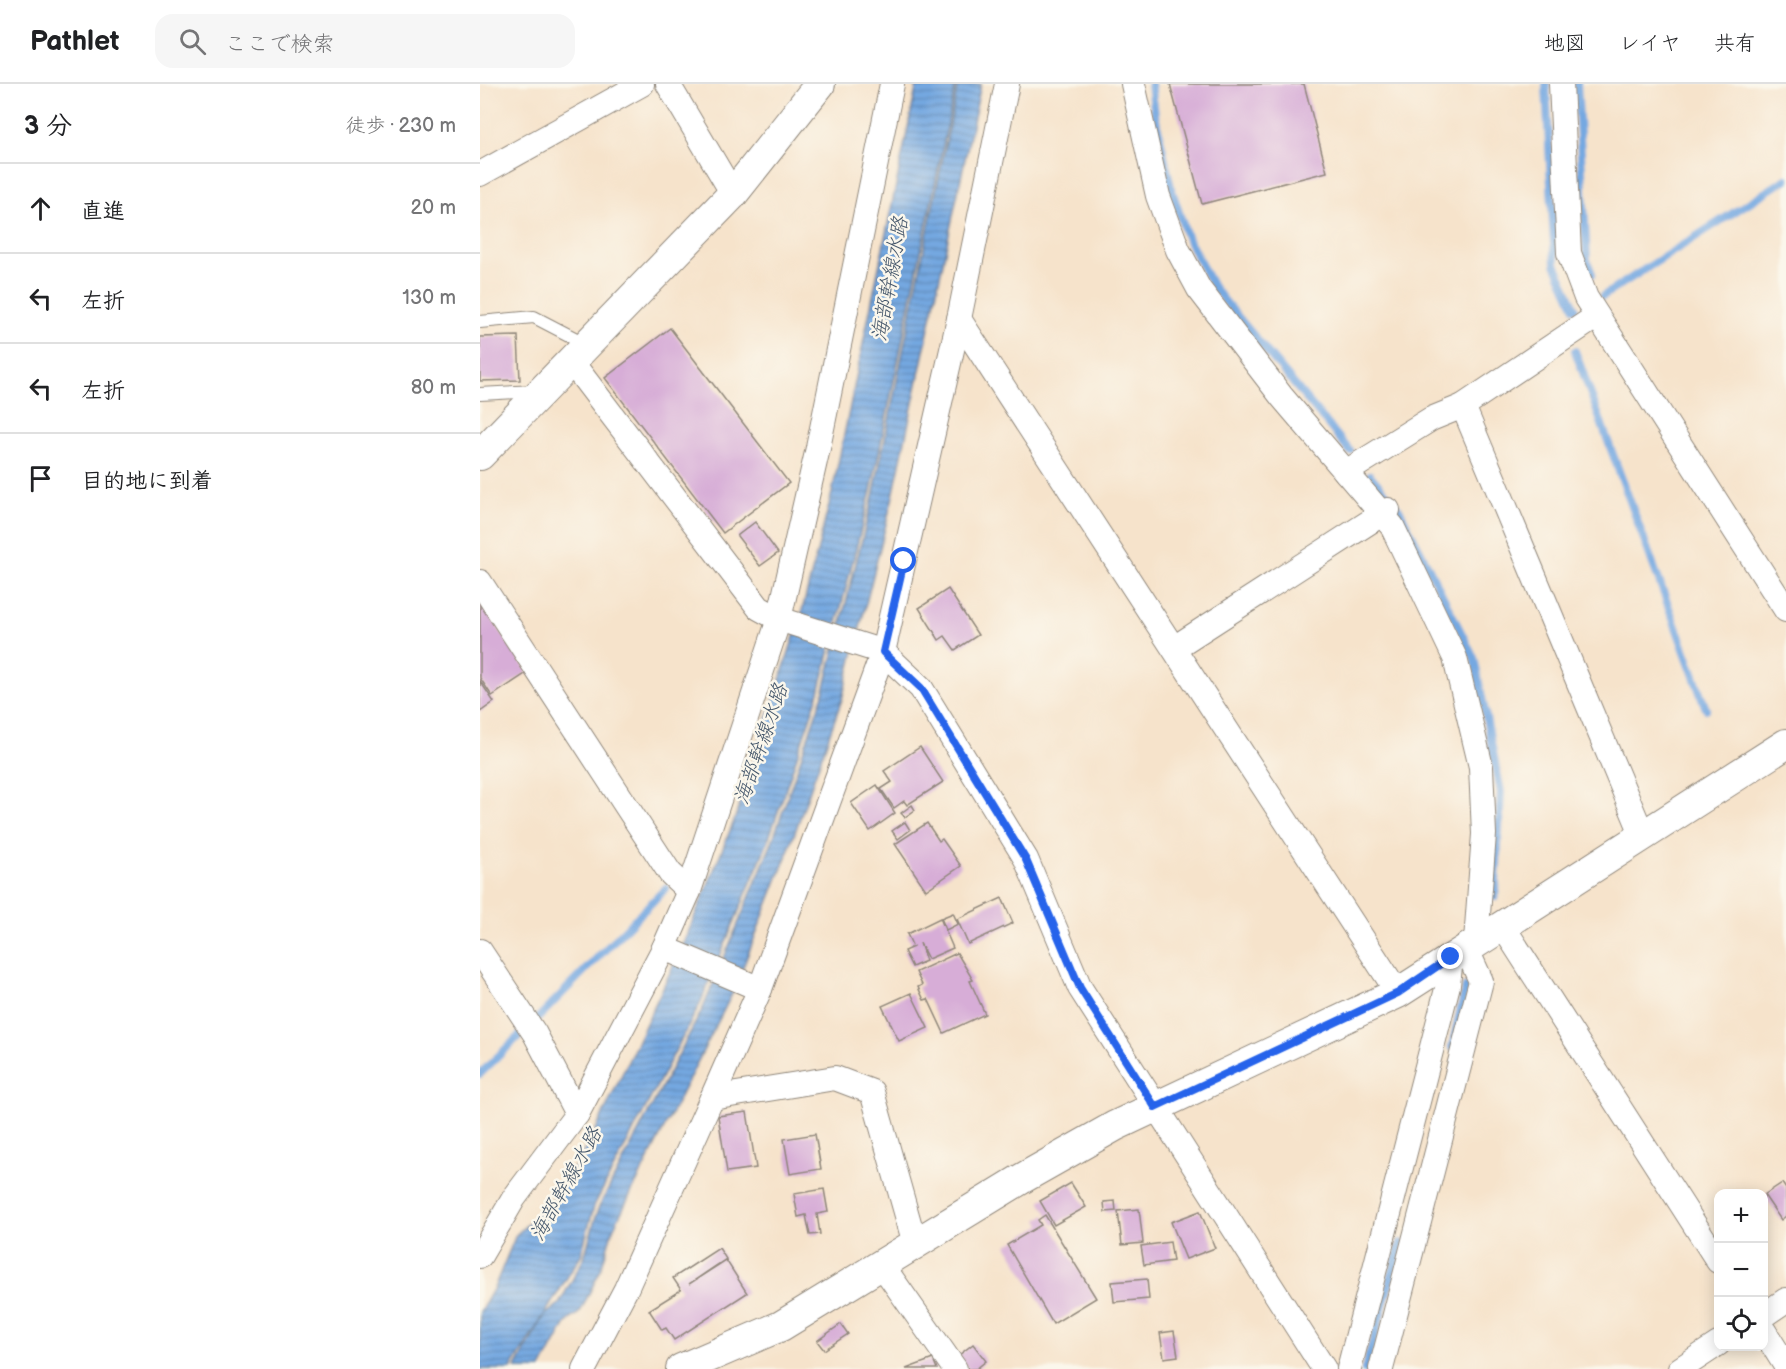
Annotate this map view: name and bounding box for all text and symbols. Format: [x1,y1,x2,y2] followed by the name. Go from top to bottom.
[155,14,575,68] search box
[30,25,119,58] text: Pathlet
[176,25,209,58] icon: search
[224,31,334,58] text: ここで検索
[1544,31,1586,56] text: 地図
[1619,31,1681,56] text: レイヤ
[1714,31,1756,56] text: 共有
[24,111,72,142] text: 3 分
[346,114,456,138] text: 徒歩 · 230 m
[24,192,57,225] icon: ahead
[411,196,456,220] text: 20 m
[81,198,125,225] text: 直進
[867,214,913,343] water label: 海部幹線水路
[24,282,57,315] icon: left
[402,286,456,310] text: 130 m
[81,288,125,315] text: 左折
[24,372,57,405] icon: left
[411,376,456,400] text: 80 m
[81,378,125,405] text: 左折
[24,462,57,495] icon: arrive
[81,468,213,495] text: 目的地に到着
[890,547,916,573] route start
[729,679,794,808] water label: 海部幹線水路
[1437,943,1463,969] route end
[525,1122,608,1245] water label: 海部幹線水路
[1714,1189,1768,1351] map controls
[1714,1189,1768,1243] button: +
[1714,1243,1768,1297] button: −
[1714,1297,1768,1351] button: locate

